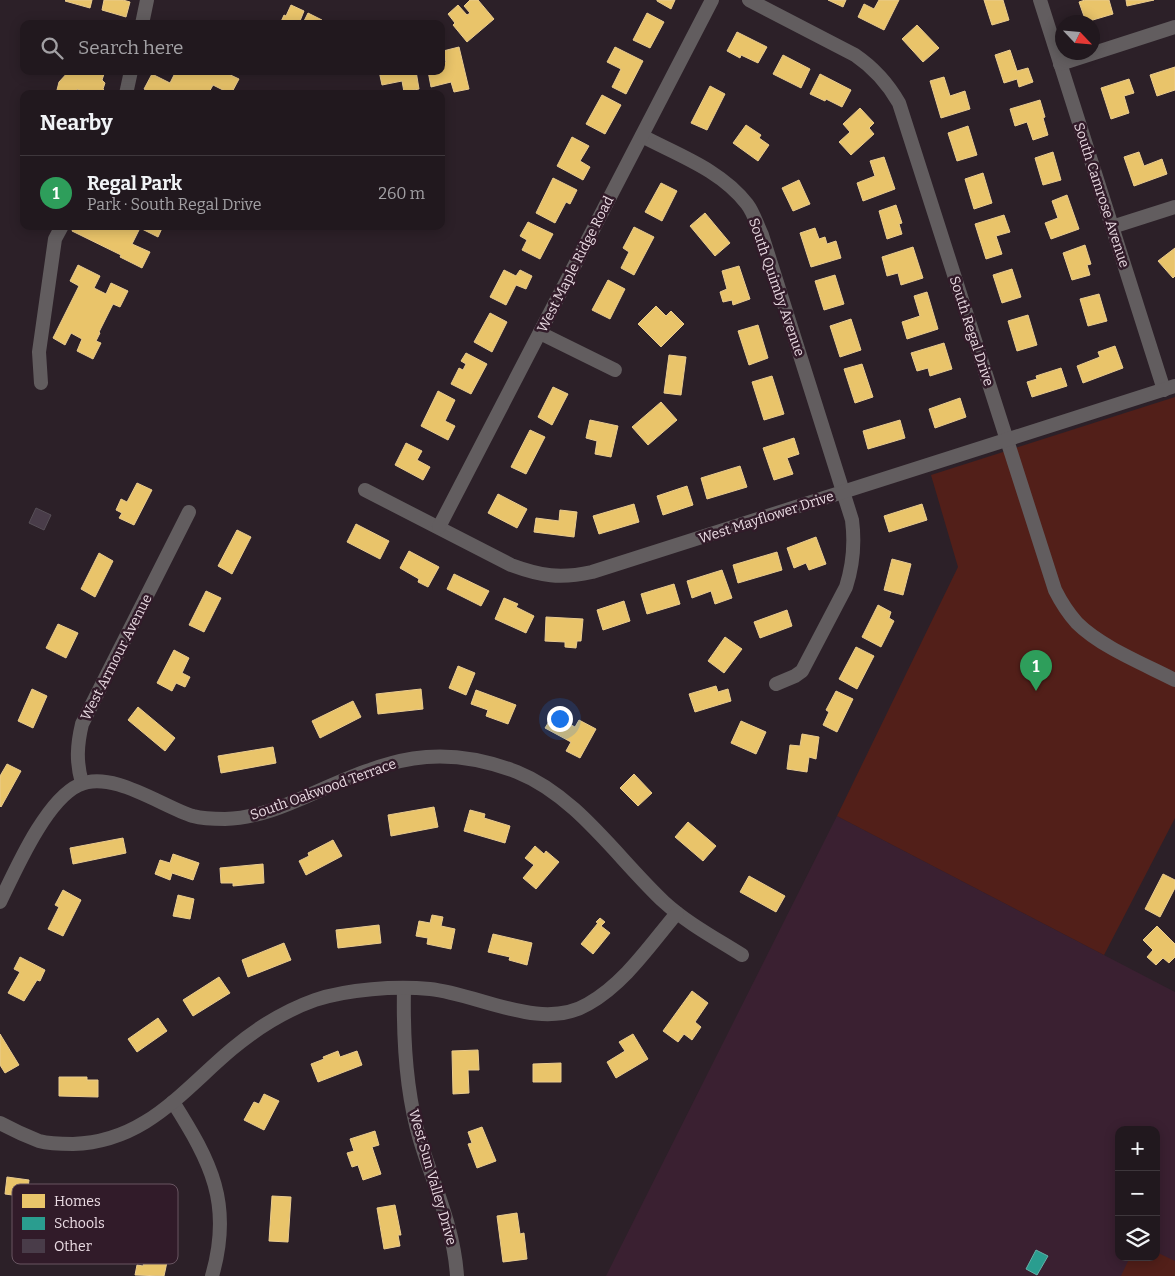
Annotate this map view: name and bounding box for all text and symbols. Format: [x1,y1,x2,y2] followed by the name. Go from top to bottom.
[1055,15,1100,60] north arrow
[20,20,445,75] search box
[38,34,66,62] icon: search
[78,36,183,59] text: Search here
[40,110,113,136] text: Nearby
[1070,121,1133,270] street label: South Camrose Avenue
[87,172,182,195] text: Regal Park
[53,184,59,203] text: 1
[378,184,425,203] text: 260 m
[534,193,617,335] street label: West Maple Ridge Road
[87,195,262,214] text: Park · South Regal Drive
[745,216,808,359] street label: South Quimby Avenue
[946,274,997,388] street label: South Regal Drive
[696,488,836,547] street label: West Mayflower Drive
[77,591,156,723] street label: West Armour Avenue
[1020,650,1052,691] pin: 1
[547,706,573,732] your location
[248,755,399,824] street label: South Oakwood Terrace
[405,1107,460,1247] street label: West Sun Valley Drive
[1115,1126,1160,1261] map controls
[1115,1126,1160,1171] button: +
[1115,1171,1160,1216] button: −
[12,1184,178,1264] legend
[54,1193,101,1210] text: Homes
[54,1215,105,1232] text: Schools
[1115,1216,1160,1261] button: layers
[54,1238,92,1255] text: Other

